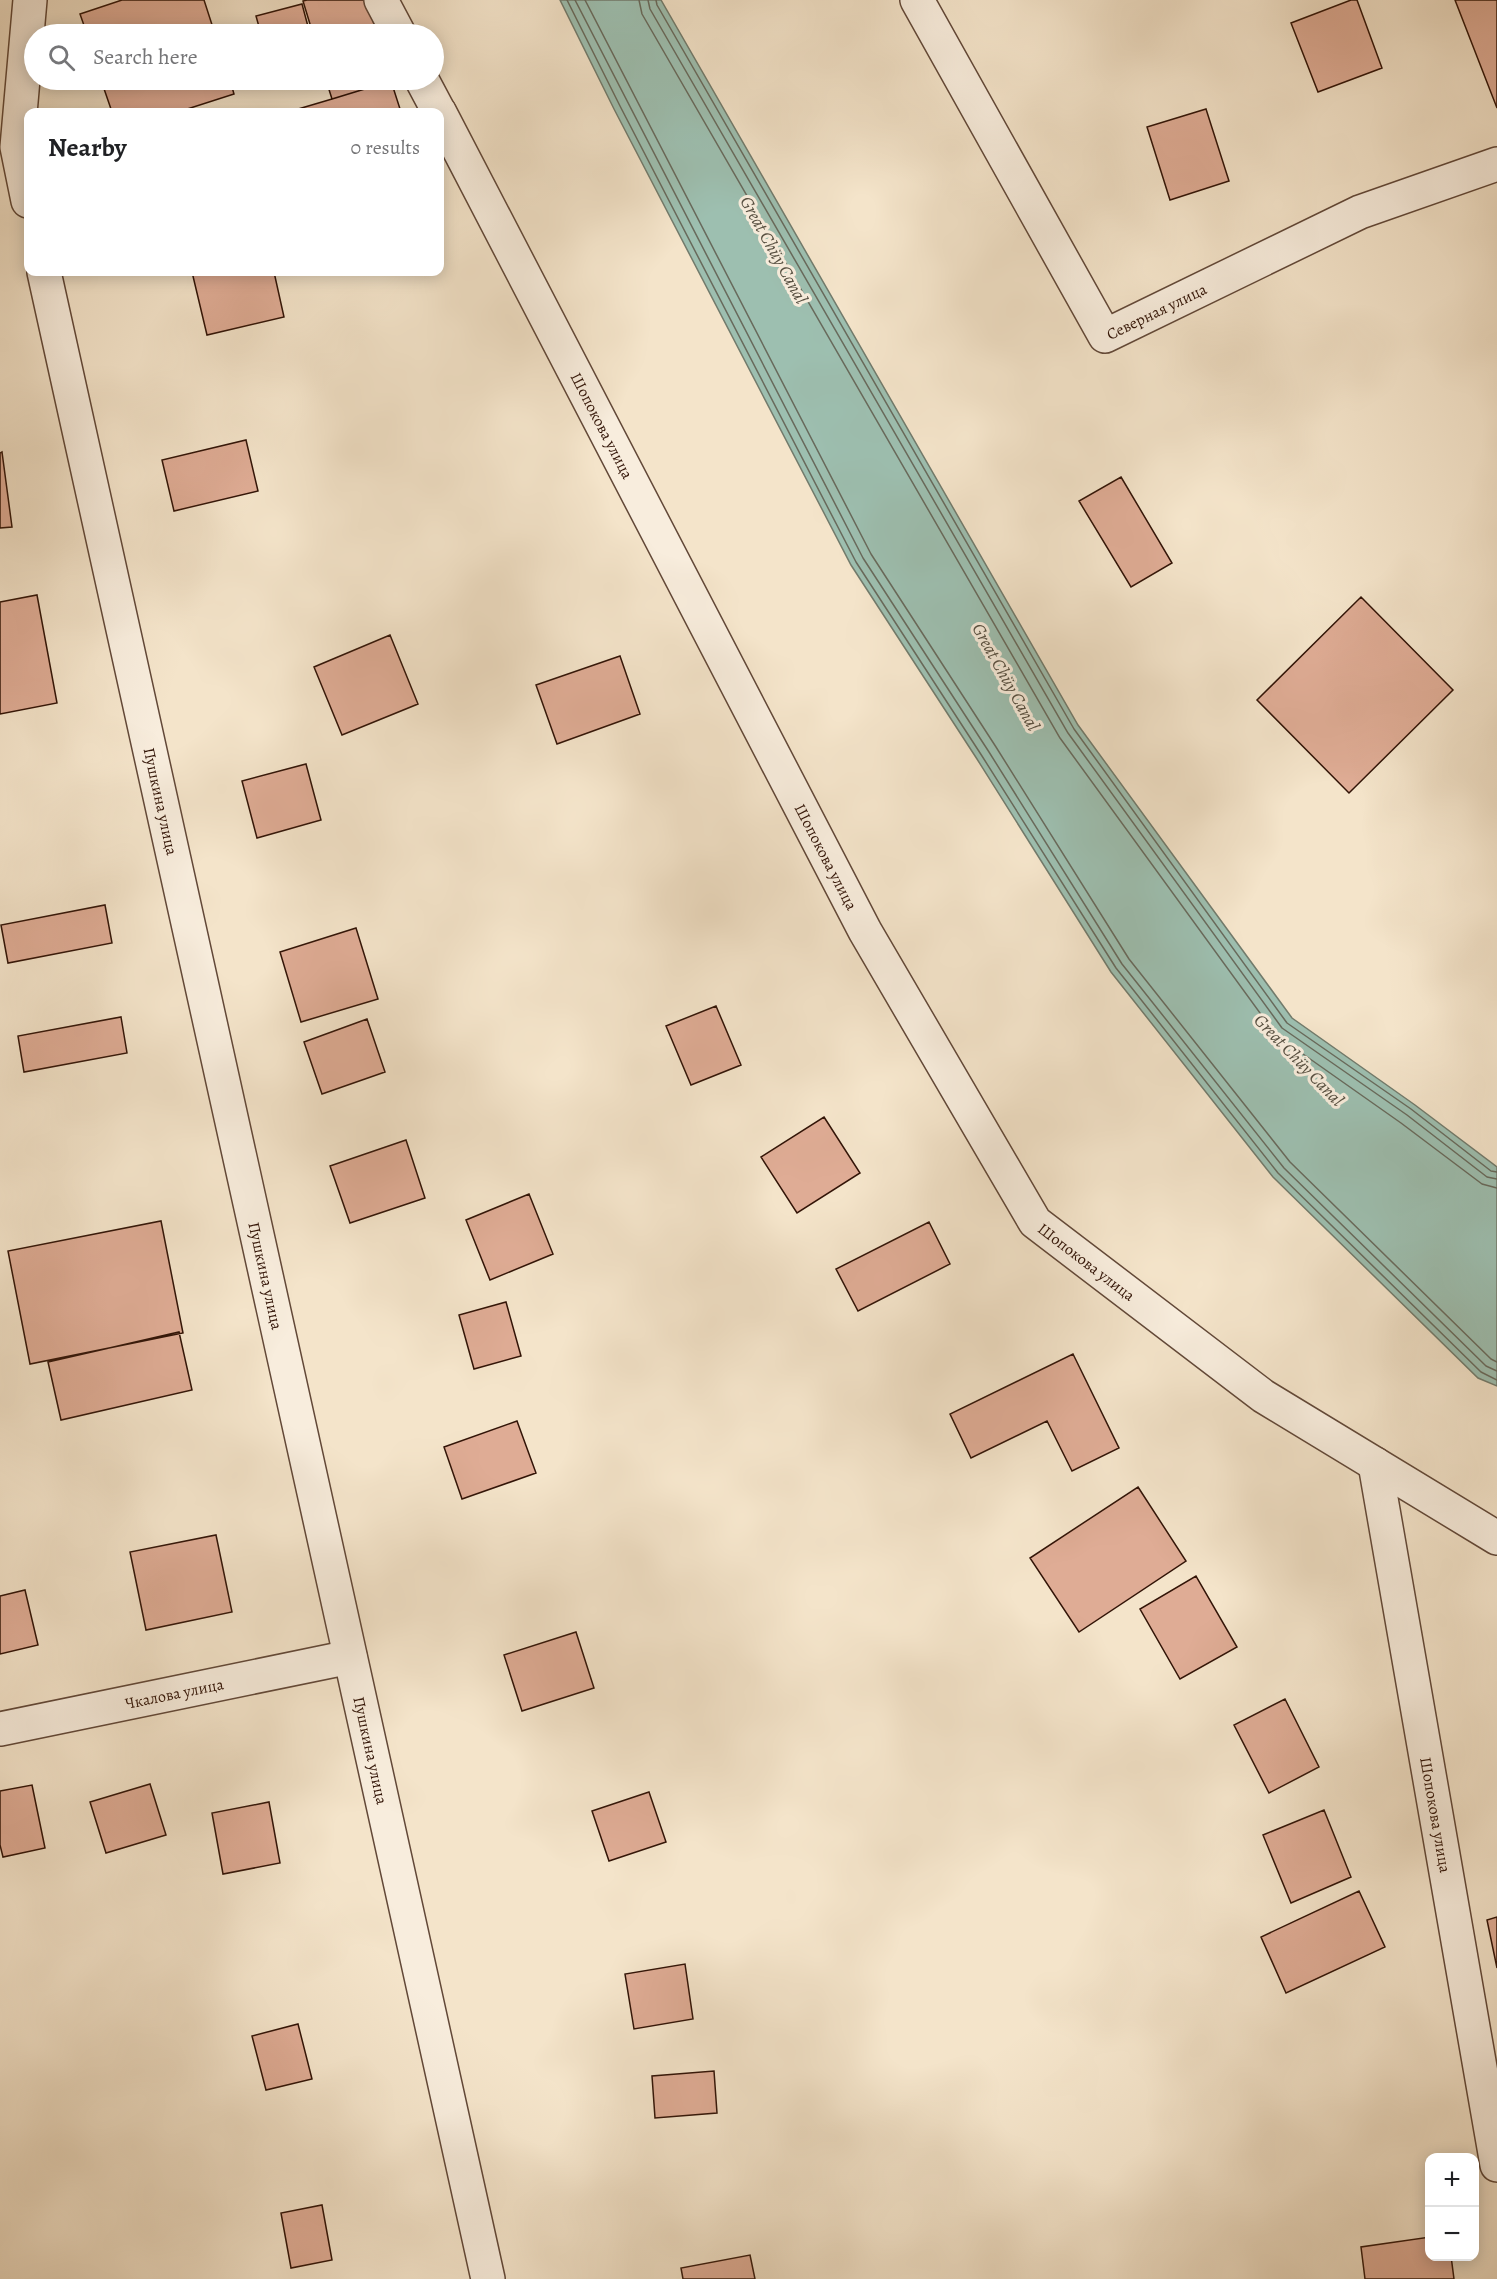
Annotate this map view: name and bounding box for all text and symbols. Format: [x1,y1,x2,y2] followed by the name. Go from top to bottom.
[24,24,444,90] search box
[45,41,78,74] icon: search
[93,42,198,72] text: Search here
[48,130,127,165] text: Nearby
[351,134,420,161] text: 0 results
[734,192,814,309] water label: Great Chüy Canal
[1103,278,1211,346] street label: Северная улица
[565,369,638,483] street label: Шопокова улица
[966,619,1046,736] water label: Great Chüy Canal
[138,745,183,858] street label: Пушкина улица
[789,800,863,915] street label: Шопокова улица
[1249,1009,1350,1112] water label: Great Chüy Canal
[1033,1218,1140,1307] street label: Шопокова улица
[242,1220,288,1332] street label: Пушкина улица
[123,1673,226,1715] street label: Чкалова улица
[347,1695,393,1807] street label: Пушкина улица
[1414,1755,1456,1875] street label: Шопокова улица
[1425,2153,1479,2261] map controls
[1425,2153,1479,2207] button: +
[1425,2207,1479,2261] button: −

